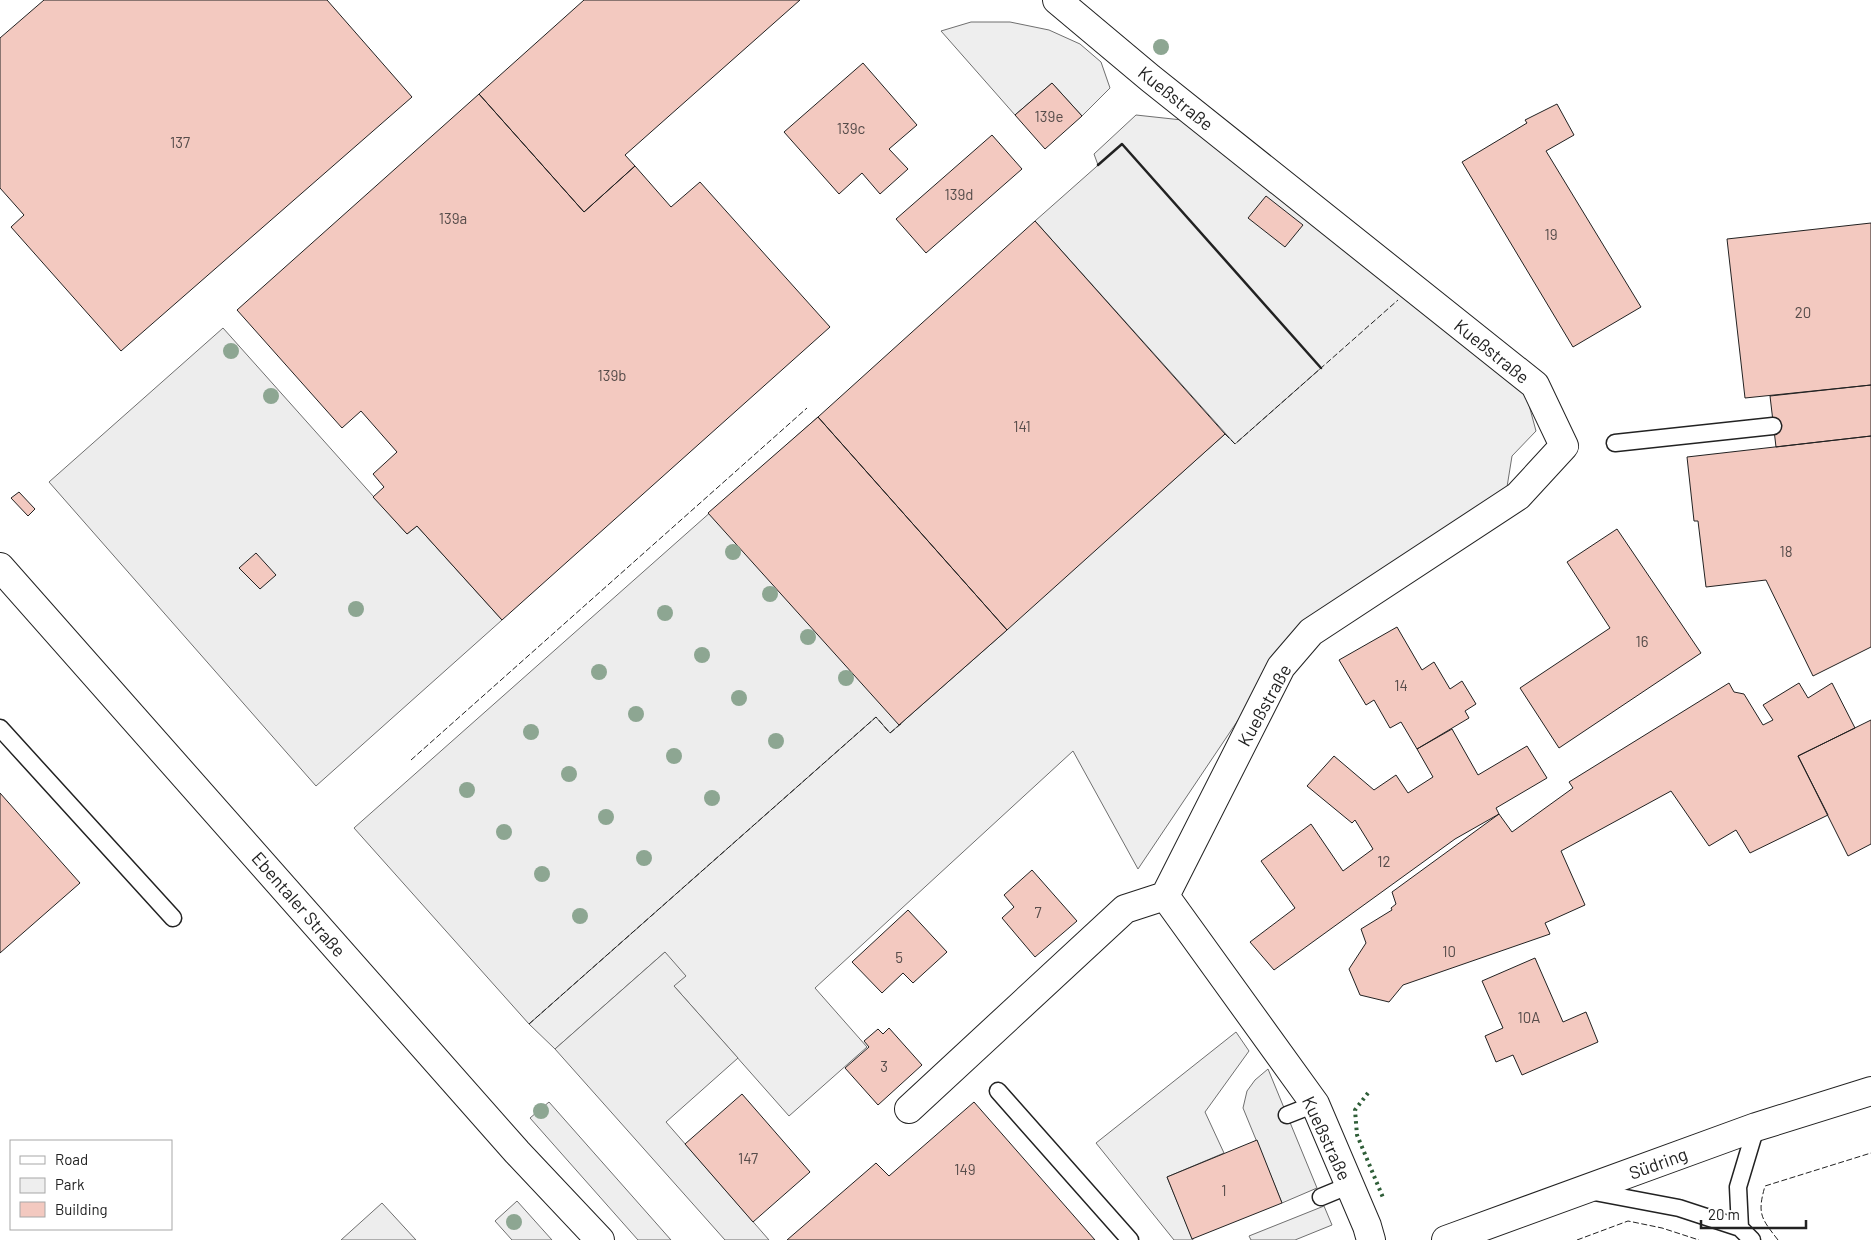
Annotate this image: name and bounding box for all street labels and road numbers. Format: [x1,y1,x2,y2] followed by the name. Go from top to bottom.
[1134,61,1218,135] street label: Kueßstraße
[1450,314,1534,388] street label: Kueßstraße
[1232,660,1296,750] street label: Kueßstraße
[247,847,351,961] street label: Ebentaler Straße
[1298,1092,1356,1184] street label: Kueßstraße
[1626,1142,1690,1184] street label: Südring

